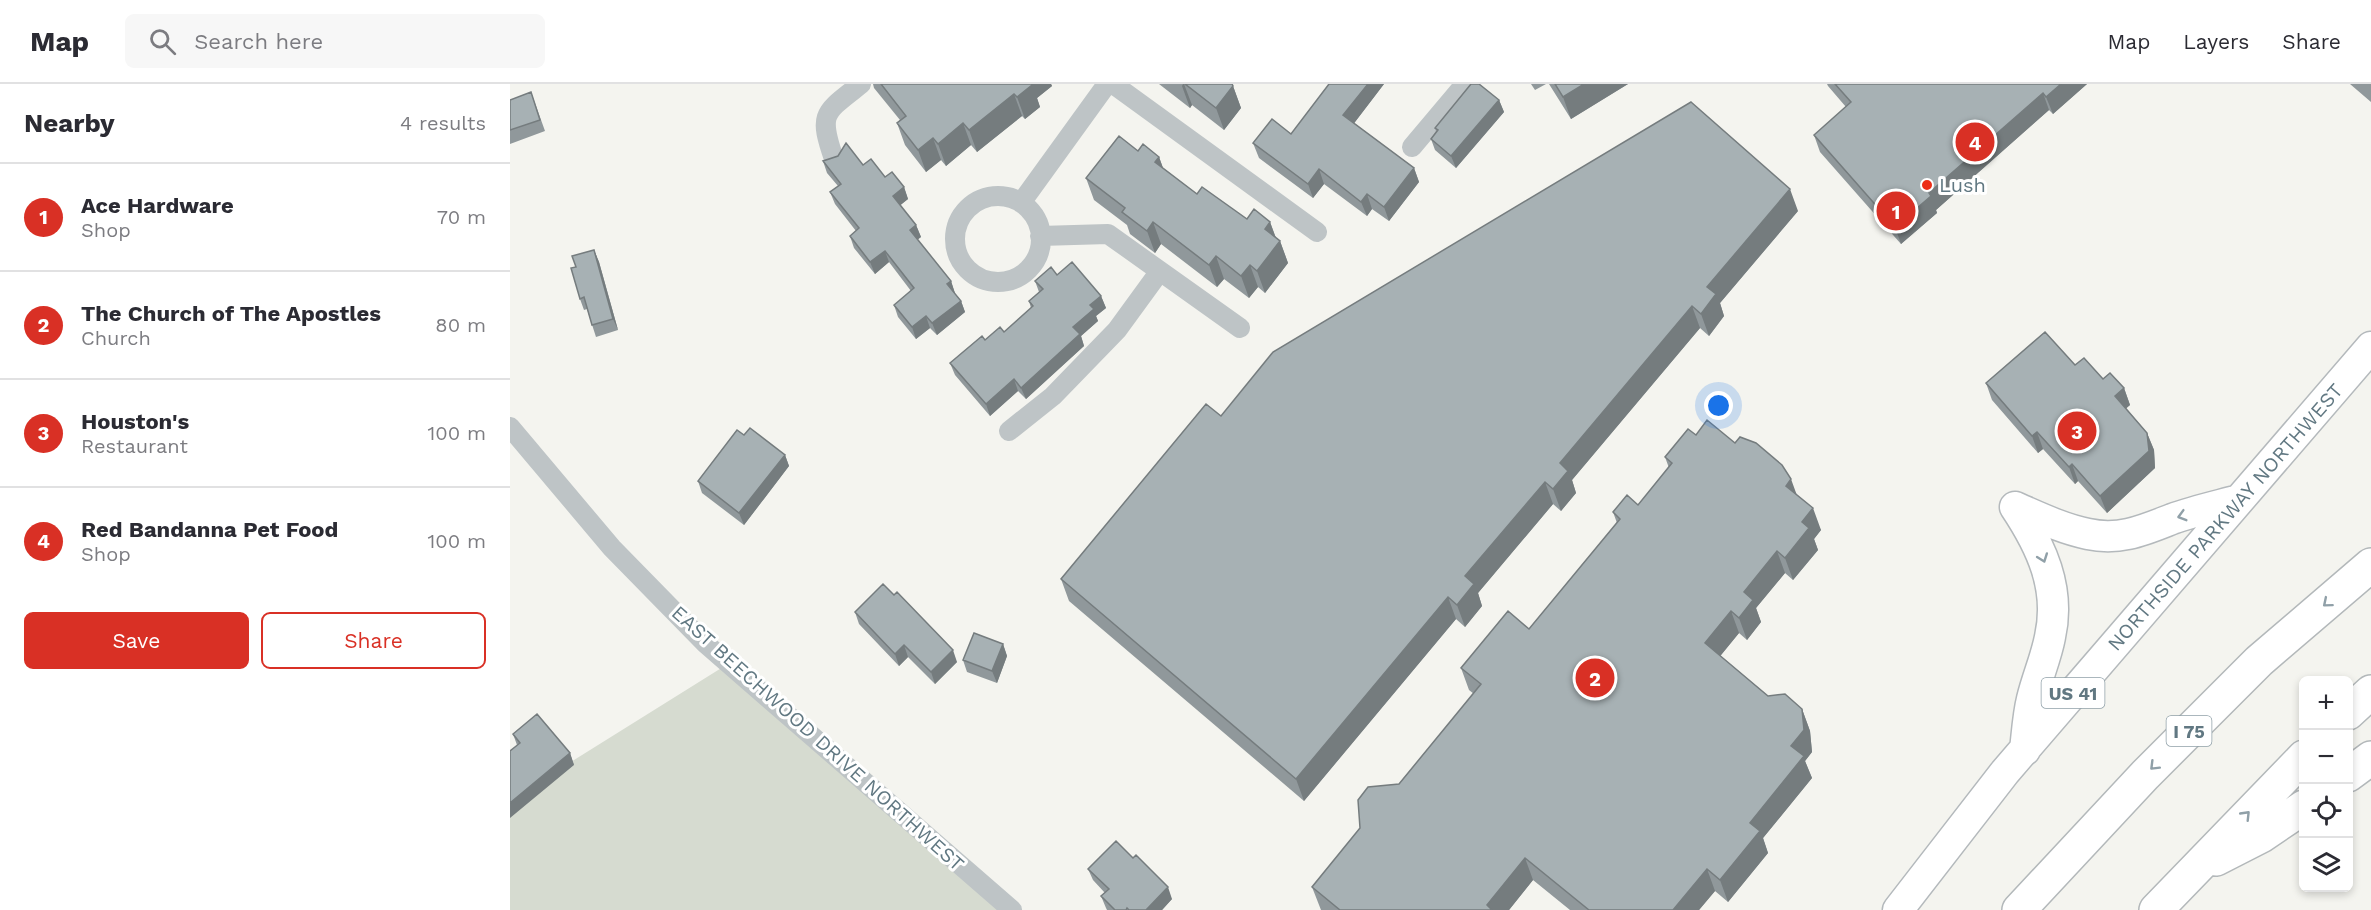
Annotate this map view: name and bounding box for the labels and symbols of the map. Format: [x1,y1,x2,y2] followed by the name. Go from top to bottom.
[1956,120,1994,164] pin: 4
[1939,173,1986,197] place label: Lush
[1920,178,1934,192] marker: Lush
[1876,188,1916,234] pin: 1
[2102,378,2348,656] street label: NORTHSIDE PARKWAY NORTHWEST
[1704,391,1733,420] your location
[2058,408,2096,454] pin: 3
[2178,509,2188,521] one-way arrow
[2035,552,2048,562] one-way arrow
[2322,596,2333,607] one-way arrow
[667,600,969,876] street label: EAST BEECHWOOD DRIVE NORTHWEST
[1576,656,1614,700] pin: 2
[2042,678,2104,708] road number: US 41
[2166,716,2212,746] road number: I 75
[2151,759,2161,770] one-way arrow
[2239,812,2250,822] one-way arrow

